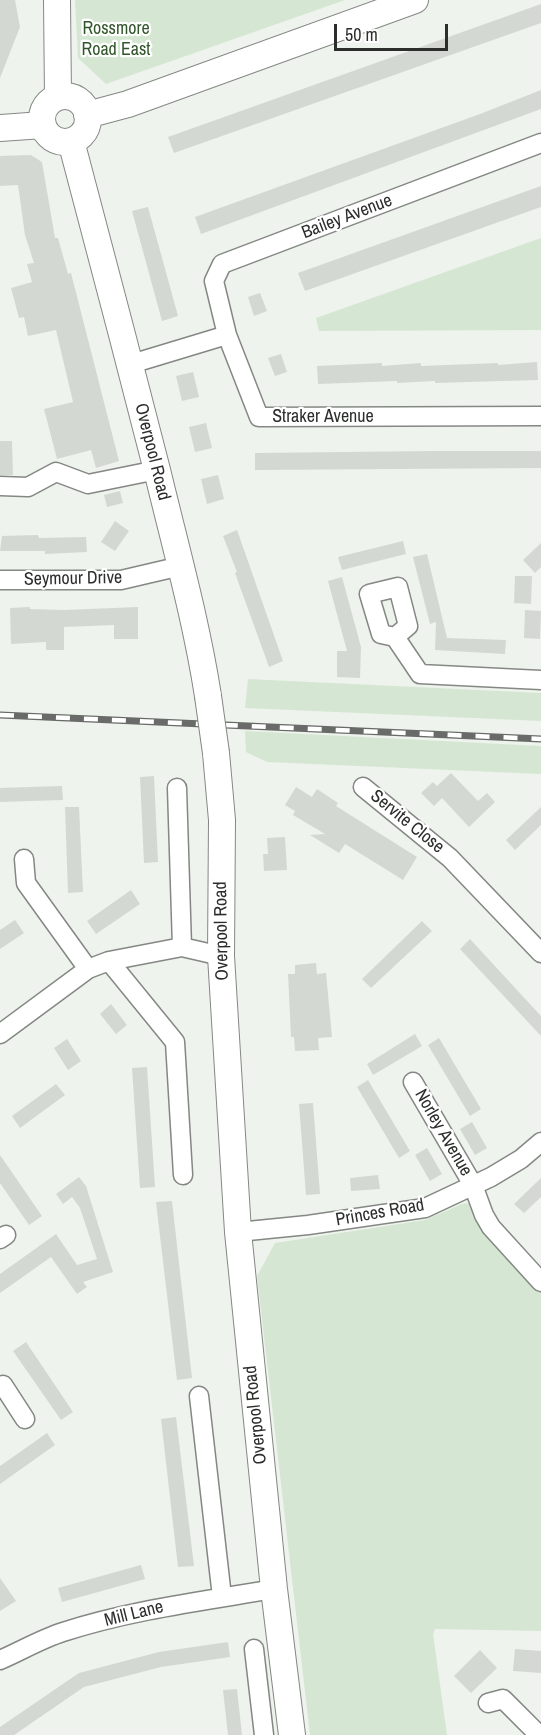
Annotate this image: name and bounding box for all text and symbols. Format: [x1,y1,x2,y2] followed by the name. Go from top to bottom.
[337,12,451,50] scale bar
[82,18,150,60] park label: Rossmore Road East
[345,22,378,47] text: 50 m
[299,190,395,244] street label: Bailey Avenue
[130,401,174,503] street label: Overpool Road
[272,406,374,428] street label: Straker Avenue
[24,567,122,591] street label: Seymour Drive
[366,786,448,858] street label: Servite Close
[210,881,234,981] street label: Overpool Road
[410,1086,476,1180] street label: Norley Avenue
[334,1195,426,1231] street label: Princes Road
[240,1365,272,1465] street label: Overpool Road
[102,1596,166,1632] street label: Mill Lane

